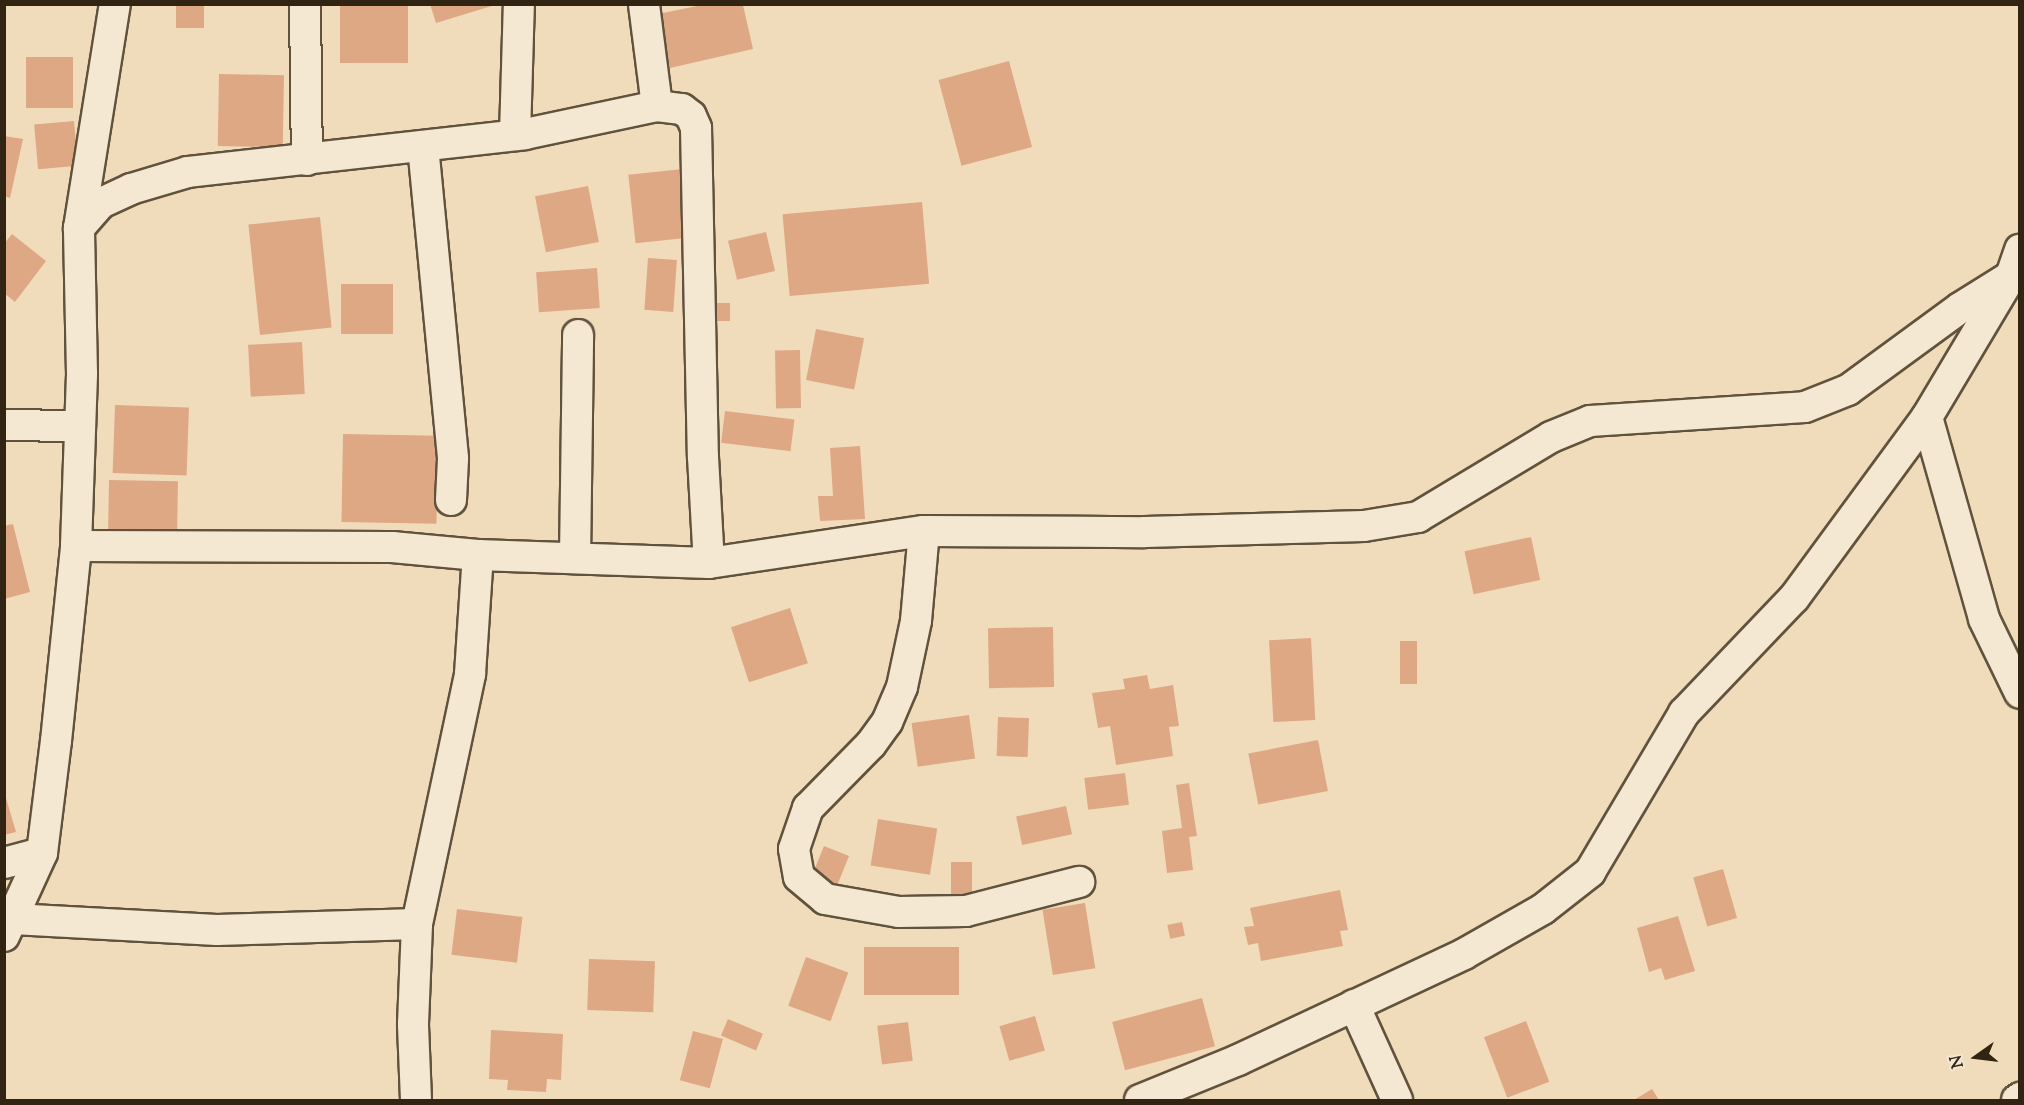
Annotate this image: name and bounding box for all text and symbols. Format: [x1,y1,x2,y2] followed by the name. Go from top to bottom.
[1946,1027,2006,1087] north arrow
[1945,1052,1971,1070] text: N

